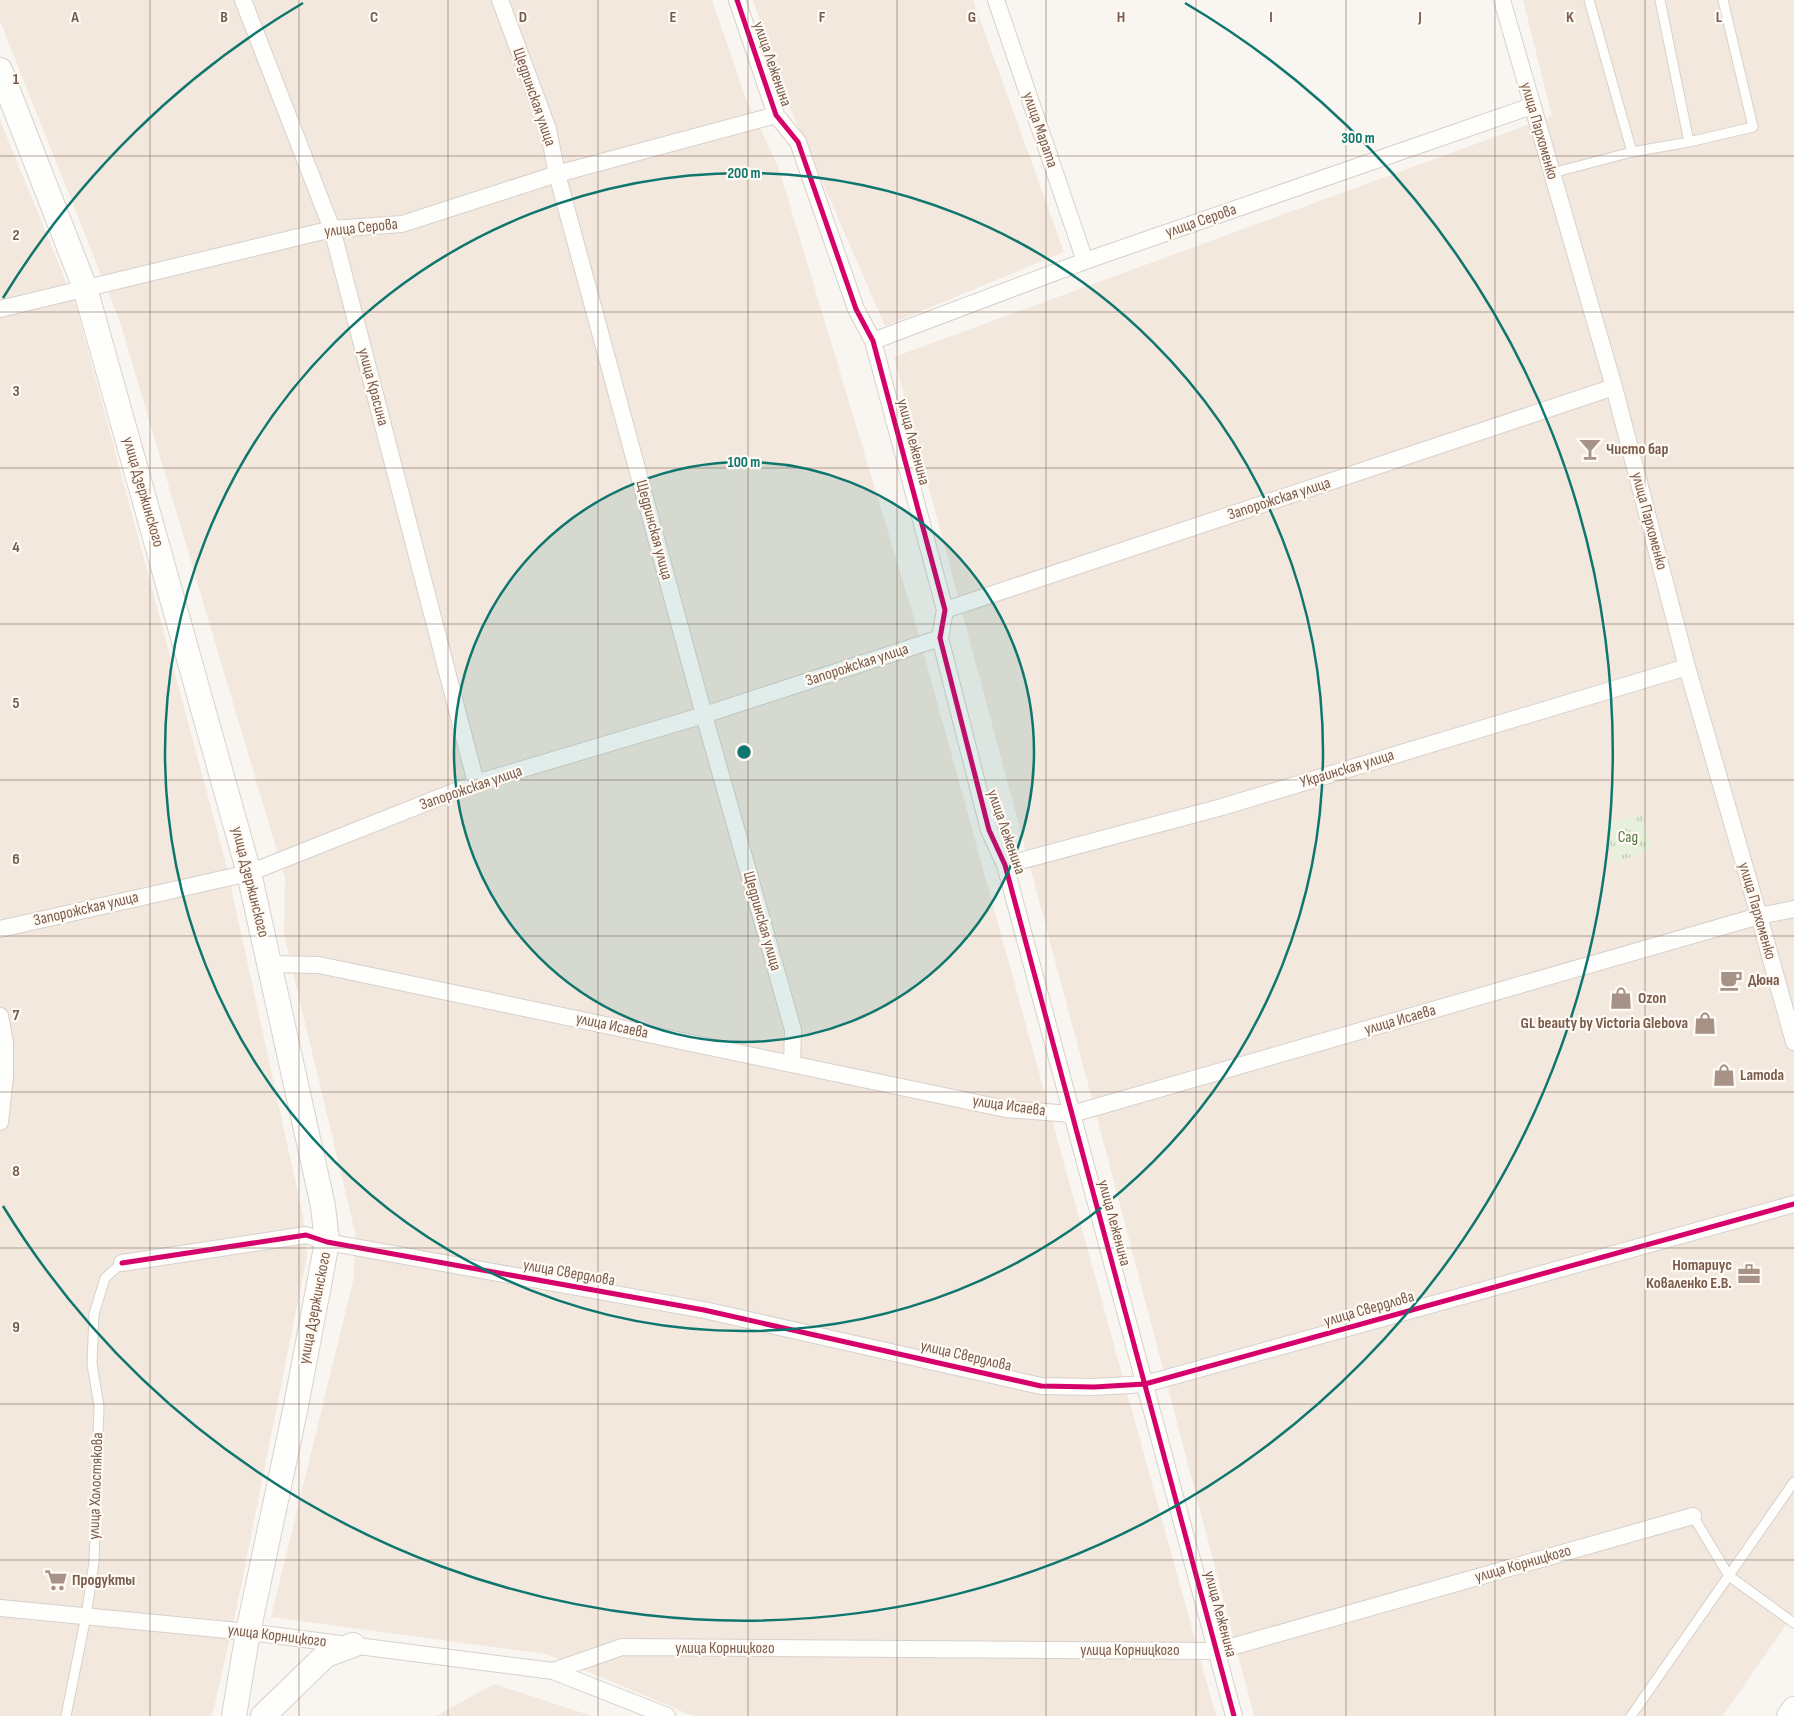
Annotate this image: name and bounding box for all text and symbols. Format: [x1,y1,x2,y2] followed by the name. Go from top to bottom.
[70,8,79,27] text: A
[220,8,228,27] text: B
[370,8,378,27] text: C
[519,8,527,27] text: D
[670,8,677,27] text: E
[819,8,826,27] text: F
[968,8,976,27] text: G
[1117,8,1125,27] text: H
[1269,8,1273,27] text: I
[1417,8,1422,27] text: J
[1566,8,1574,27] text: K
[1716,8,1723,27] text: L
[749,19,795,109] street label: улица Леженина
[508,45,560,149] street label: Щедринская улица
[13,70,20,89] text: 1
[1516,80,1562,182] street label: улица Пархоменко
[1018,90,1062,170] street label: улица Марата
[1341,129,1375,148] text: 300 m
[727,164,761,183] text: 200 m
[1163,200,1239,242] street label: улица Серова
[323,215,399,241] street label: улица Серова
[12,226,20,245] text: 2
[354,346,392,428] street label: улица Красина
[12,382,20,401] text: 3
[892,397,934,487] street label: улица Леженина
[118,435,168,549] street label: улица Дзержинского
[1577,436,1603,462] bar icon: Чисто бар
[1606,440,1668,459] place label: Чисто бар
[728,453,760,472] text: 100 m
[1627,470,1671,572] street label: улица Пархоменко
[1225,473,1333,525] street label: Запорожская улица
[632,478,676,582] street label: Щедринская улица
[12,538,20,557] text: 4
[803,639,911,691] street label: Запорожская улица
[12,694,20,713] text: 5
[735,743,753,761] centre of rings
[1298,746,1396,792] street label: Украинская улица
[417,762,525,814] street label: Запорожская улица
[983,787,1029,877] street label: улица Леженина
[227,825,273,939] street label: улица Дзержинского
[1618,828,1638,847] park label: Сад
[12,850,20,869] text: 6
[1734,860,1780,962] street label: улица Пархоменко
[739,869,785,973] street label: Щедринская улица
[32,888,140,930] street label: Запорожская улица
[1718,967,1744,993] cafe icon: Дюна
[1748,971,1780,990] place label: Дюна
[1608,985,1634,1011] shop icon: Ozon
[1638,989,1666,1008] place label: Ozon
[1362,1001,1438,1039] street label: улица Исаева
[13,1006,20,1025] text: 7
[574,1009,650,1043] street label: улица Исаева
[1692,1010,1718,1036] shop icon: GL beauty by Victoria Glebova
[1520,1014,1688,1033] place label: GL beauty by Victoria Glebova
[1711,1062,1737,1088] shop icon: Lamoda
[1740,1066,1784,1085] place label: Lamoda
[971,1091,1047,1121] street label: улица Исаева
[12,1162,20,1181] text: 8
[1093,1178,1135,1268] street label: улица Леженина
[295,1250,335,1366] street label: улица Дзержинского
[522,1256,616,1290] street label: улица Свердлова
[1646,1256,1732,1293] place label: Нотариус Коваленко Е.В.
[1736,1261,1762,1287] office icon: Нотариус Коваленко Е.В.
[1322,1287,1416,1331] street label: улица Свердлова
[12,1318,20,1337] text: 9
[919,1336,1013,1376] street label: улица Свердлова
[85,1432,107,1540] street label: улица Холостякова
[1473,1541,1573,1587] street label: улица Корницкого
[43,1567,69,1593] supermarket icon: Продукты
[1199,1569,1241,1659] street label: улица Леженина
[72,1571,135,1590] place label: Продукты
[227,1621,327,1651] street label: улица Корницкого
[675,1639,775,1658] street label: улица Корницкого
[1080,1641,1180,1660] street label: улица Корницкого

